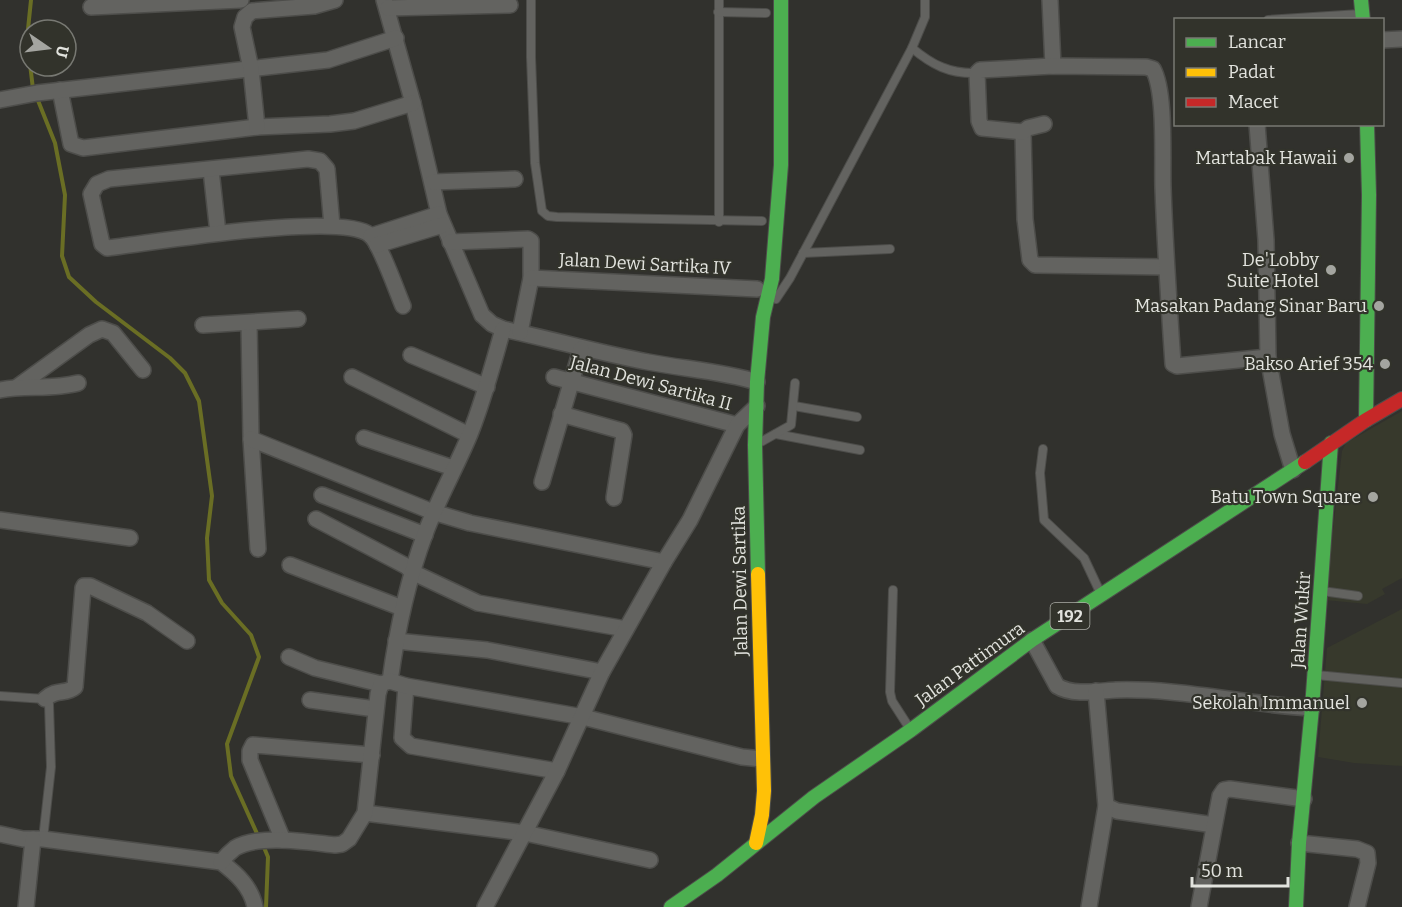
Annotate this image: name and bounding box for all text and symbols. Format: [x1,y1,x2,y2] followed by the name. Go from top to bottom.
[18,18,78,78] north arrow
[1174,18,1384,126] legend
[1228,31,1286,53] text: Lancar
[51,43,73,60] text: U
[1228,61,1275,83] text: Padat
[1228,91,1279,113] text: Macet
[1195,147,1337,169] place label: Martabak Hawaii
[1342,151,1356,165] marker: Martabak Hawaii
[557,248,732,280] street label: Jalan Dewi Sartika IV
[1227,249,1319,292] place label: De'Lobby Suite Hotel
[1324,263,1338,277] marker: De'Lobby Suite Hotel
[1135,295,1367,317] place label: Masakan Padang Sinar Baru
[1372,299,1386,313] marker: Masakan Padang Sinar Baru
[567,351,734,415] street label: Jalan Dewi Sartika II
[1244,353,1373,375] place label: Bakso Arief 354
[1378,357,1392,371] marker: Bakso Arief 354
[1210,486,1361,508] place label: Batu Town Square
[1366,490,1380,504] marker: Batu Town Square
[728,505,752,657] street label: Jalan Dewi Sartika
[1287,571,1315,670] street label: Jalan Wukir
[1050,603,1090,629] road number: 192
[910,617,1029,711] street label: Jalan Pattimura
[1192,692,1350,714] place label: Sekolah Immanuel
[1355,696,1369,710] marker: Sekolah Immanuel
[1192,850,1288,888] scale bar
[1201,860,1243,882] text: 50 m

